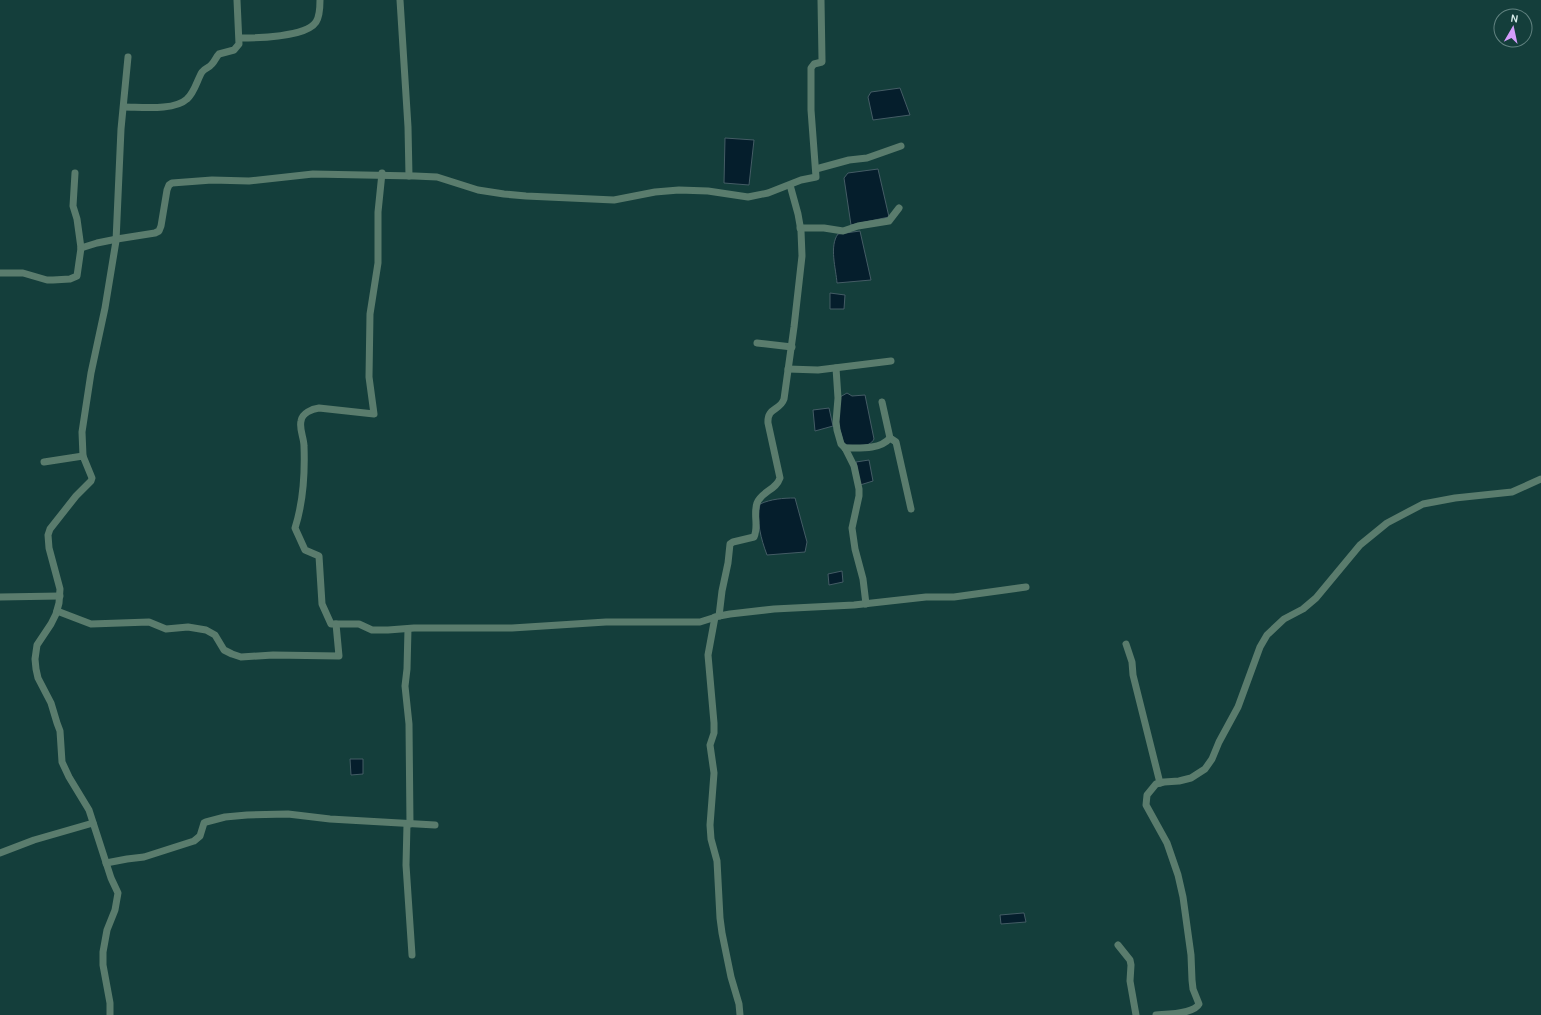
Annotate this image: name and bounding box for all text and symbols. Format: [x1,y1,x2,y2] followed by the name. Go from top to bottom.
[1493,8,1533,48] north arrow
[1510,12,1519,26] text: N

